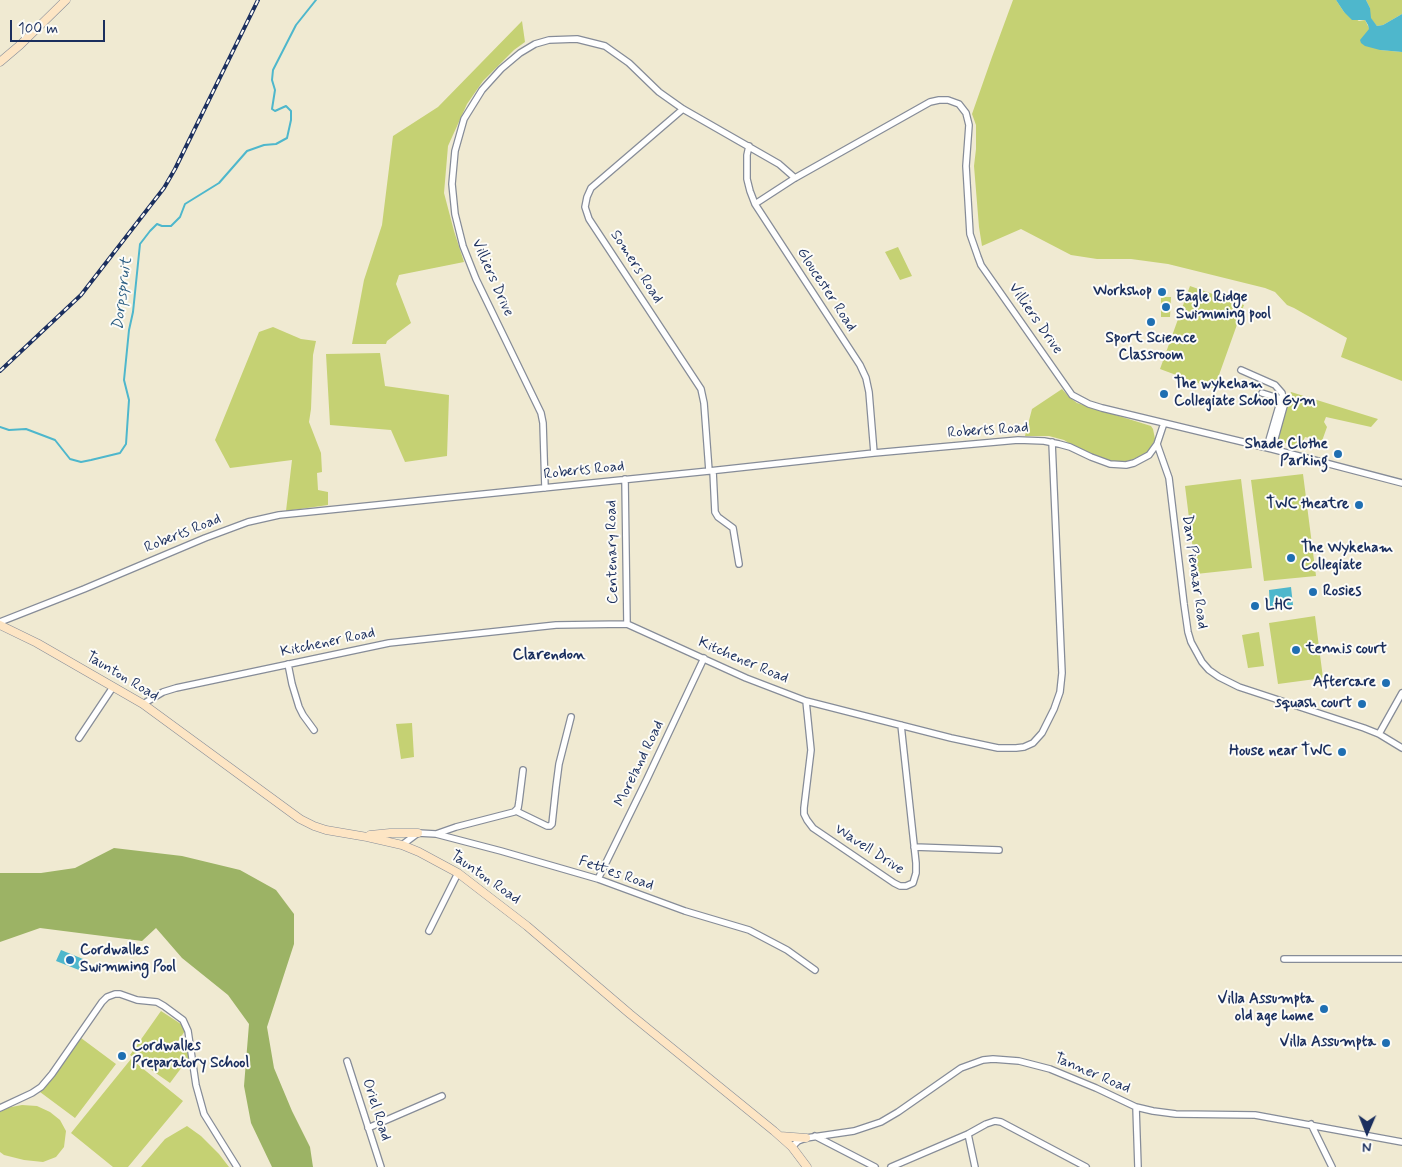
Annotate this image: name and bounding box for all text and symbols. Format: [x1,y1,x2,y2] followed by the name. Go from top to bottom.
[12,10,108,42] scale bar
[18,19,58,39] text: 100 m
[606,227,666,307] street label: Somers Road
[467,236,517,320] street label: Villiers Drive
[792,245,860,335] street label: Gloucester Road
[109,257,137,331] water label: Dorpspruit
[1004,280,1066,358] street label: Villiers Drive
[1093,283,1152,301] place label: Workshop
[1156,286,1168,298] marker: Workshop
[1176,289,1271,324] place label: Eagle Ridge Swimming pool
[1160,301,1172,313] marker: Eagle Ridge Swimming pool
[1145,316,1157,328] marker: Sport Science Classroom
[1105,330,1197,365] place label: Sport Science Classroom
[1174,376,1316,411] place label: The wykeham Collegiate School Gym
[1158,388,1170,400] marker: The wykeham Collegiate School Gym
[947,419,1029,443] street label: Roberts Road
[1245,436,1328,471] place label: Shade Clothe Parking
[1332,448,1344,460] marker: Shade Clothe Parking
[543,458,625,484] street label: Roberts Road
[1266,496,1349,514] place label: TWC theatre
[1353,499,1365,511] marker: TWC theatre
[603,500,623,604] street label: Centenary Road
[142,510,224,558] street label: Roberts Road
[1177,514,1211,630] street label: Dan Pienaar Road
[1301,540,1393,575] place label: The Wykeham Collegiate
[1285,552,1297,564] marker: The Wykeham Collegiate
[1323,583,1361,601] place label: Rosies
[1307,586,1319,598] marker: Rosies
[1265,597,1292,615] place label: LHC
[1249,600,1261,612] marker: LHC
[279,624,377,662] street label: Kitchener Road
[695,634,791,688] street label: Kitchener Road
[1306,641,1387,659] place label: tennis court
[1290,644,1302,656] marker: tennis court
[512,646,586,666] district label: Clarendon
[82,648,162,706] street label: Taunton Road
[1313,674,1376,692] place label: Aftercare
[1380,677,1392,689] marker: Aftercare
[1275,695,1352,713] place label: squash court
[1356,698,1368,710] marker: squash court
[611,718,669,810] street label: Moreland Road
[1229,743,1332,761] place label: House near TWC
[1336,746,1348,758] marker: House near TWC
[831,821,907,879] street label: Wavell Drive
[446,847,524,909] street label: Taunton Road
[576,853,656,895] street label: Fettes Road
[80,942,176,977] place label: Cordwalles Swimming Pool
[64,954,76,966] marker: Cordwalles Swimming Pool
[1218,991,1314,1026] place label: Villa Assumpta old age home
[1318,1003,1330,1015] marker: Villa Assumpta old age home
[1280,1034,1376,1052] place label: Villa Assumpta
[1380,1037,1392,1049] marker: Villa Assumpta
[132,1038,249,1073] place label: Cordwalles Preparatory School
[116,1050,128,1062] marker: Cordwalles Preparatory School
[1051,1050,1133,1098] street label: Tanner Road
[358,1077,394,1143] street label: Oriel Road
[1342,1107,1392,1157] north arrow
[1362,1138,1372,1156] text: N

